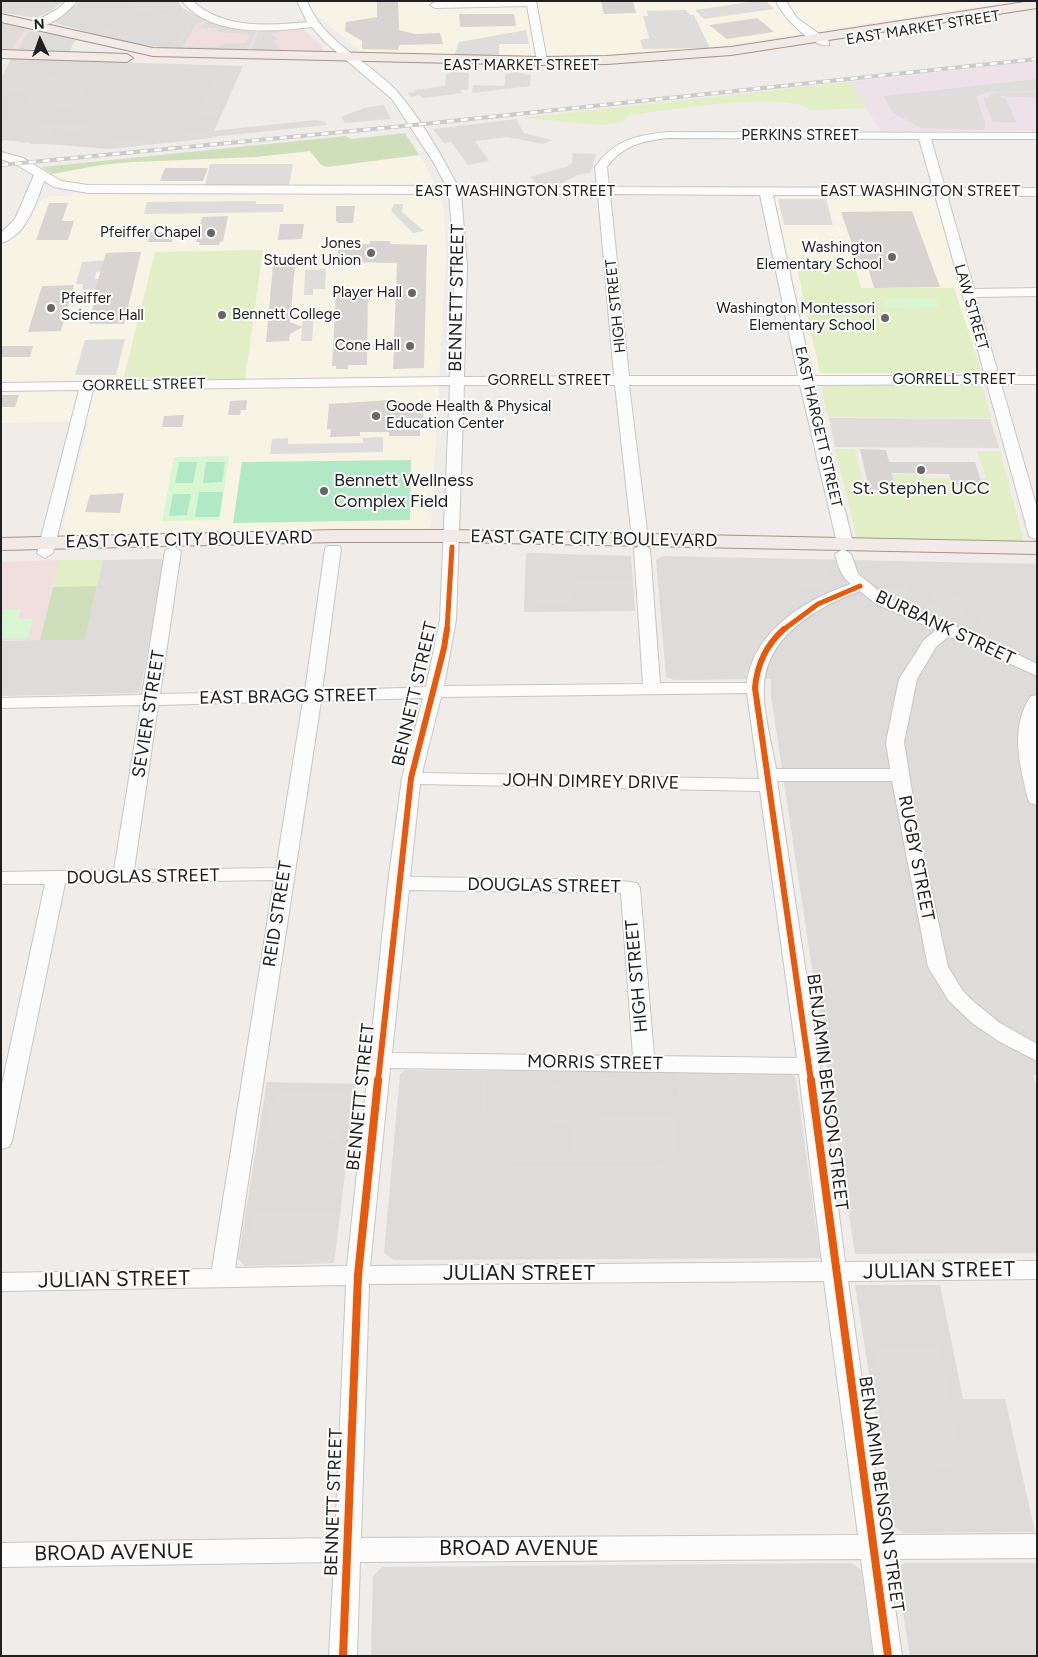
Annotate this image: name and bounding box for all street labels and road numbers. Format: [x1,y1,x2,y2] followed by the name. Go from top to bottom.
[845,7,1001,49] street label: EAST MARKET STREET
[443,57,599,75] street label: EAST MARKET STREET
[741,127,859,145] street label: PERKINS STREET
[415,183,615,201] street label: EAST WASHINGTON STREET
[820,183,1020,201] street label: EAST WASHINGTON STREET
[445,224,469,372] street label: BENNETT STREET
[602,258,630,354] street label: HIGH STREET
[950,262,992,352] street label: LAW STREET
[791,345,845,509] street label: EAST HARGETT STREET
[893,371,1015,389] street label: GORRELL STREET
[488,372,610,390] street label: GORRELL STREET
[82,375,206,395] street label: GORRELL STREET
[470,526,718,552] street label: EAST GATE CITY BOULEVARD
[65,527,313,553] street label: EAST GATE CITY BOULEVARD
[872,586,1018,670] street label: BURBANK STREET
[388,619,442,769] street label: BENNETT STREET
[128,649,170,779] street label: SEVIER STREET
[199,685,377,709] street label: EAST BRAGG STREET
[503,770,679,794] street label: JOHN DIMREY DRIVE
[893,793,939,923] street label: RUGBY STREET
[259,859,297,969] street label: REID STREET
[66,865,220,889] street label: DOUGLAS STREET
[467,874,621,898] street label: DOUGLAS STREET
[621,919,653,1033] street label: HIGH STREET
[802,973,852,1211] street label: BENJAMIN BENSON STREET
[343,1022,379,1172] street label: BENNETT STREET
[527,1051,663,1075] street label: MORRIS STREET
[863,1257,1015,1285] street label: JULIAN STREET
[443,1261,595,1287] street label: JULIAN STREET
[38,1266,190,1294] street label: JULIAN STREET
[854,1375,908,1613] street label: BENJAMIN BENSON STREET
[321,1428,347,1576] street label: BENNETT STREET
[439,1536,599,1562] street label: BROAD AVENUE
[34,1539,194,1567] street label: BROAD AVENUE

